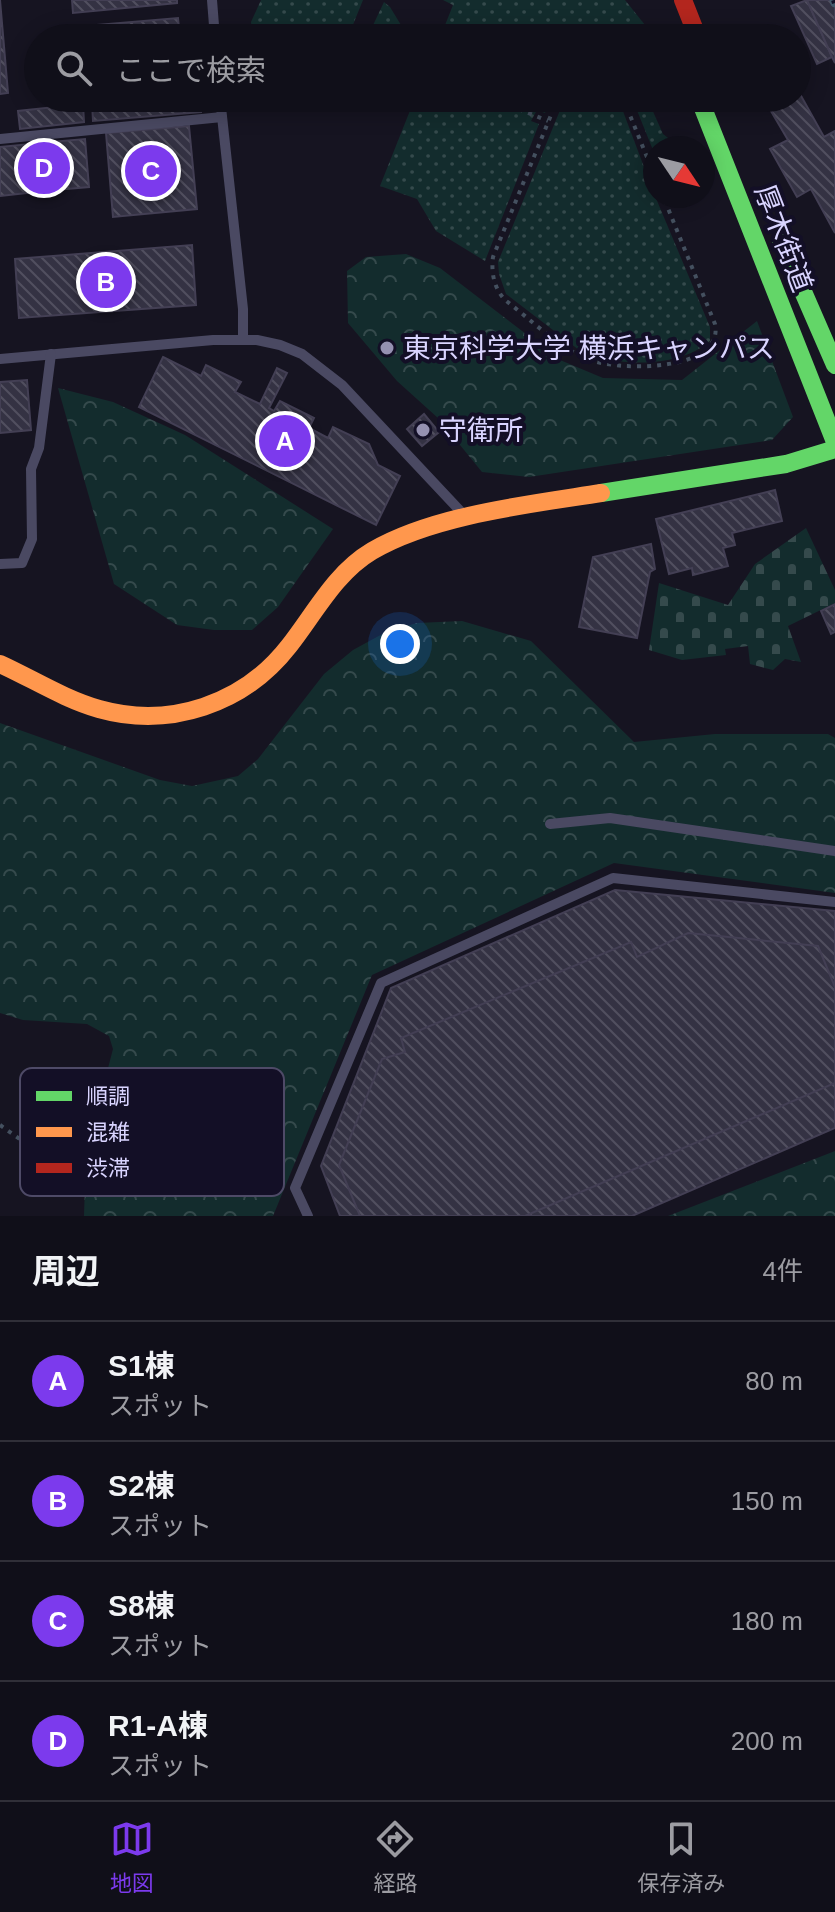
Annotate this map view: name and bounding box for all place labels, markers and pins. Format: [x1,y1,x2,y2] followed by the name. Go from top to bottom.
[18,138,70,198] pin: D
[125,141,177,201] pin: C
[80,252,132,312] pin: B
[403,333,775,364] place label: 東京科学大学 横浜キャンパス
[378,339,396,357] marker: 東京科学大学 横浜キャンパス
[259,411,311,471] pin: A
[439,415,523,446] place label: 守衛所
[414,421,432,439] marker: 守衛所

